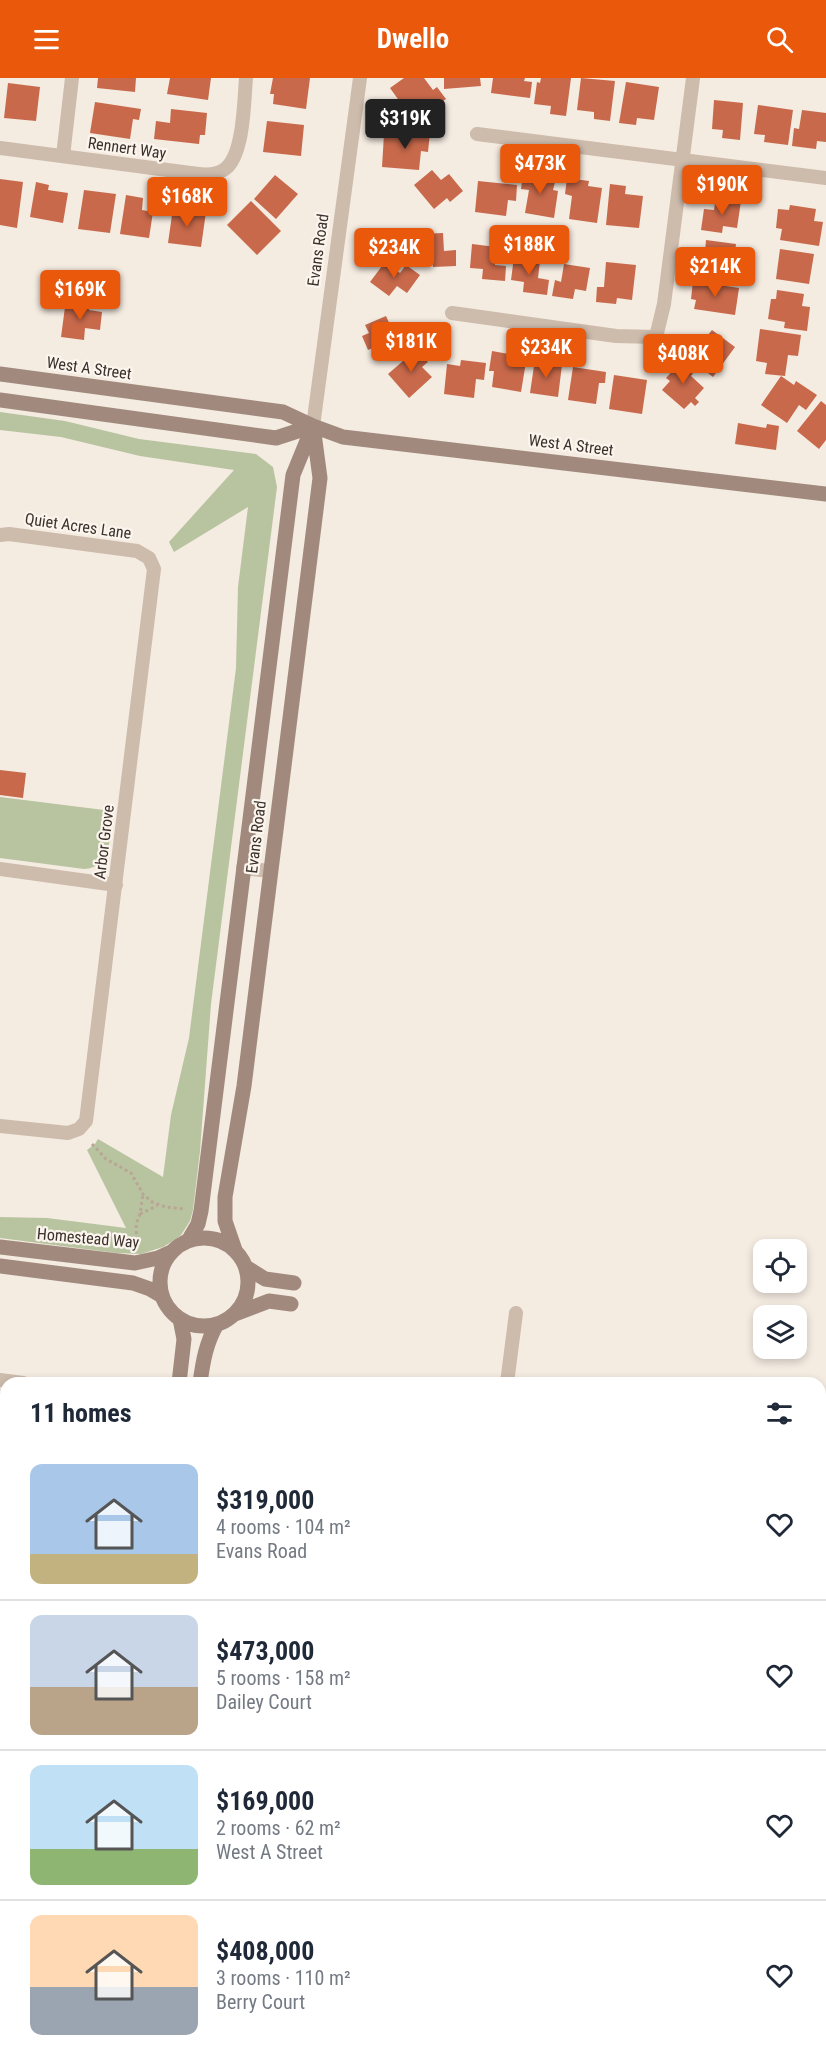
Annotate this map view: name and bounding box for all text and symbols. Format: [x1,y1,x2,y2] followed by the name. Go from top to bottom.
[30,23,63,56] icon: menu
[377,23,449,55] text: Dwello
[763,23,796,56] icon: search
[363,99,447,150] pin: $319K
[379,106,431,130] text: $319K
[87,133,168,163] street label: Rennert Way
[498,144,582,195] pin: $473K
[514,151,566,175] text: $473K
[680,165,764,216] pin: $190K
[696,172,748,196] text: $190K
[145,177,229,228] pin: $168K
[161,184,213,208] text: $168K
[304,213,332,287] street label: Evans Road
[487,225,571,276] pin: $188K
[352,228,436,279] pin: $234K
[503,232,555,256] text: $188K
[368,235,420,259] text: $234K
[673,247,757,298] pin: $214K
[689,254,741,278] text: $214K
[38,270,122,321] pin: $169K
[54,277,106,301] text: $169K
[369,322,453,373] pin: $181K
[504,328,588,379] pin: $234K
[385,329,437,353] text: $181K
[641,334,725,385] pin: $408K
[520,335,572,359] text: $234K
[657,341,709,365] text: $408K
[45,353,133,383] street label: West A Street
[527,430,615,460] street label: West A Street
[24,509,132,543] street label: Quiet Acres Lane
[242,800,270,874] street label: Evans Road
[90,804,118,880] street label: Arbor Grove
[36,1224,140,1252] street label: Homestead Way
[753,1239,807,1359] map controls
[753,1239,807,1293] button: locate
[753,1305,807,1359] button: layers
[763,1397,796,1430] icon: filters
[30,1398,132,1428] text: 11 homes
[216,1485,314,1515] text: $319,000
[78,1488,150,1560] icon: home
[763,1508,796,1541] icon: heart
[216,1515,351,1539] text: 4 rooms · 104 m²
[216,1539,307,1563] text: Evans Road
[216,1636,314,1666] text: $473,000
[78,1639,150,1711] icon: home
[763,1659,796,1692] icon: heart
[216,1666,351,1690] text: 5 rooms · 158 m²
[216,1690,312,1714] text: Dailey Court
[216,1786,314,1816] text: $169,000
[78,1789,150,1861] icon: home
[763,1809,796,1842] icon: heart
[216,1816,341,1840] text: 2 rooms · 62 m²
[216,1840,323,1864] text: West A Street
[216,1936,314,1966] text: $408,000
[78,1939,150,2011] icon: home
[763,1959,796,1992] icon: heart
[216,1966,351,1990] text: 3 rooms · 110 m²
[216,1990,305,2014] text: Berry Court

